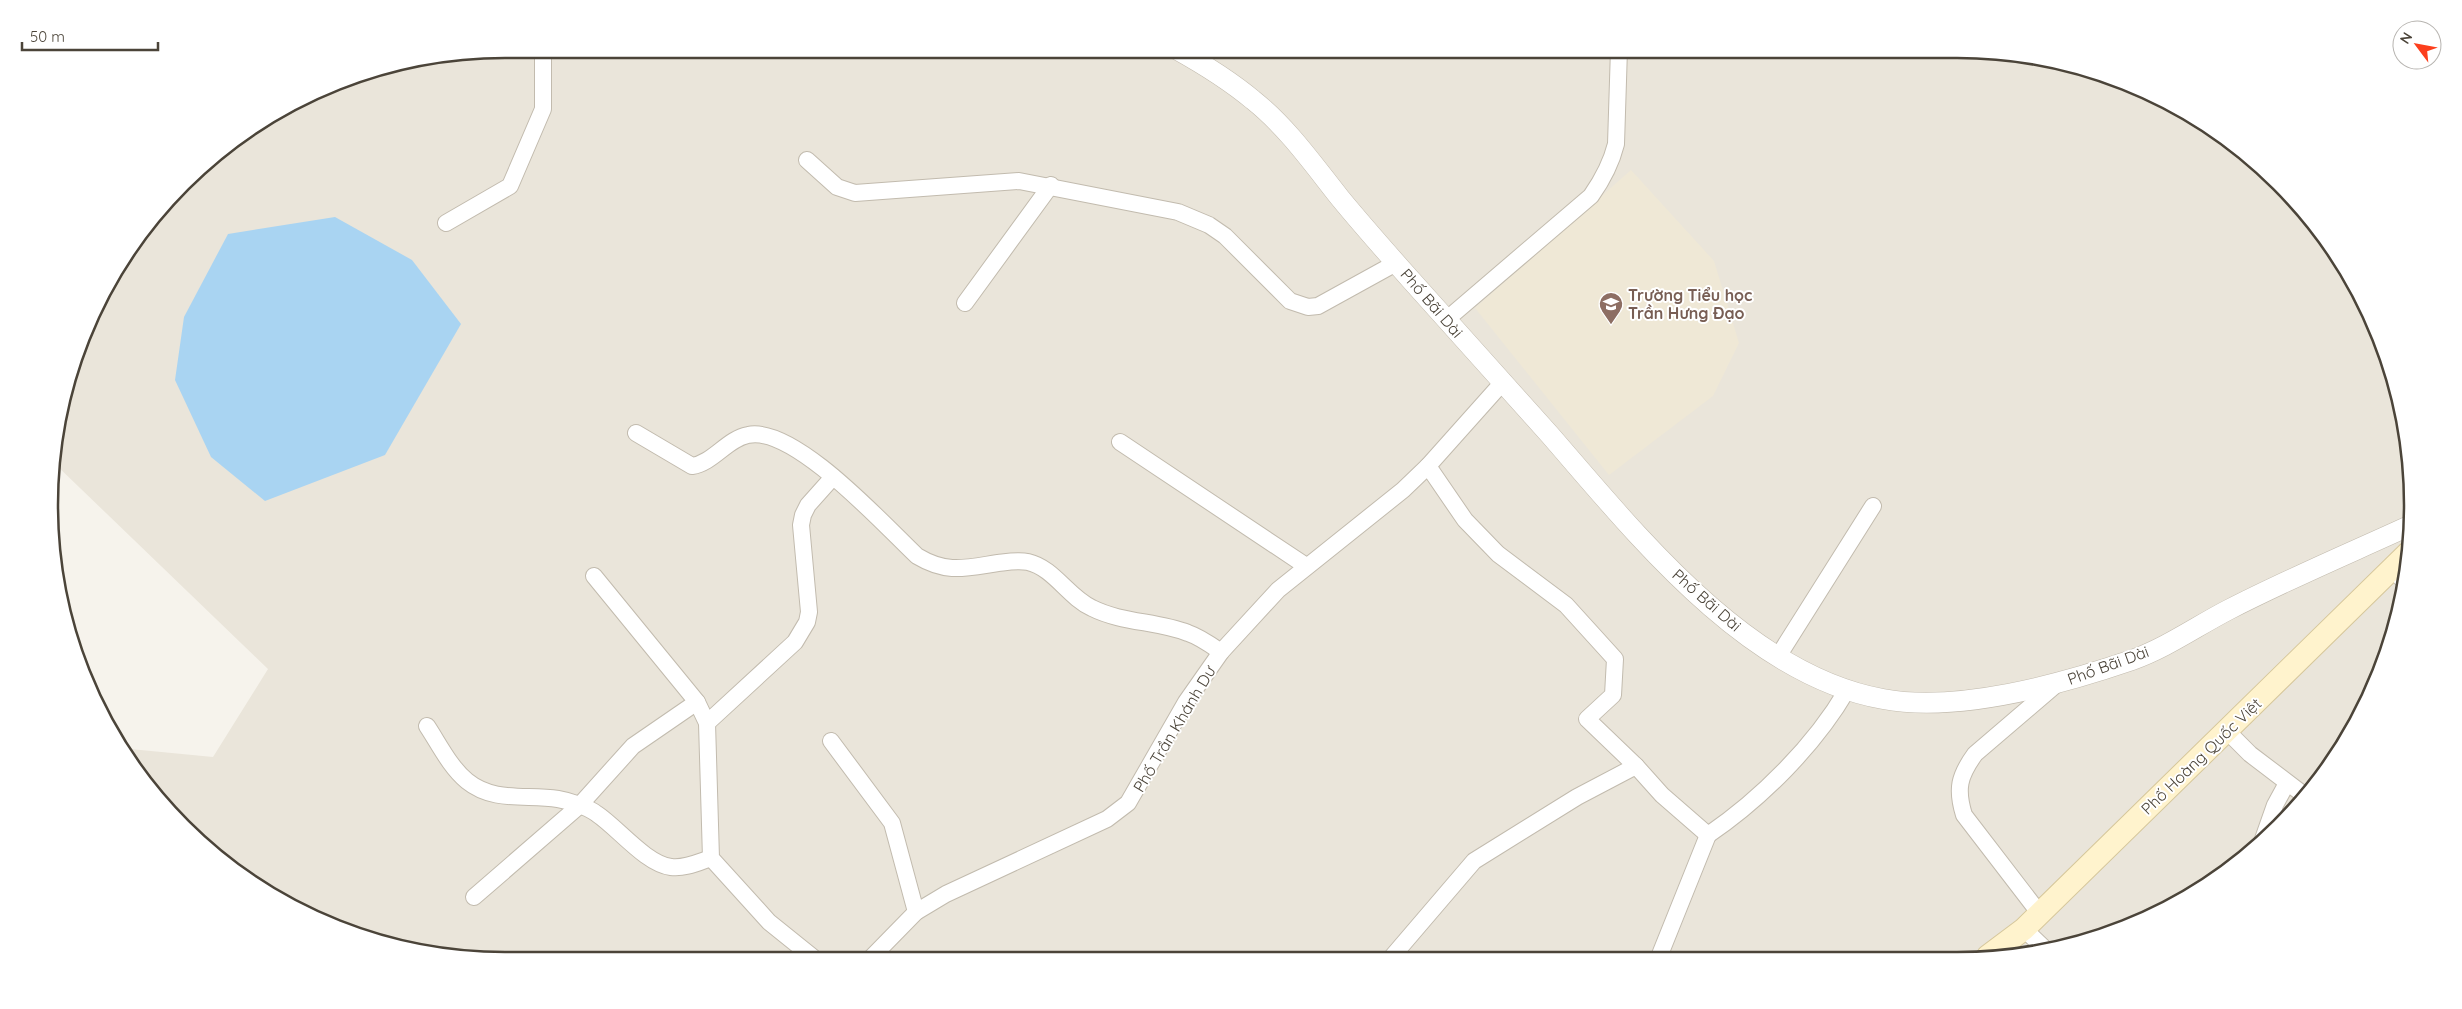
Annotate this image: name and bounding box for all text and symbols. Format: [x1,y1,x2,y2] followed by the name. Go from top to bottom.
[22,20,159,52] scale bar
[2392,20,2442,70] north arrow
[30,27,65,46] text: 50 m
[2396,29,2416,47] text: N
[1397,264,1467,342] street label: Phố Bãi Dài
[1628,285,1752,323] place label: Trường Tiểu học Trần Hưng Đạo
[1598,291,1624,325] school or university icon: Trường Tiểu học Trần Hưng Đạo
[1668,565,1746,635] street label: Phố Bãi Dài
[2065,641,2151,689] street label: Phố Bãi Dài
[1128,662,1220,796] street label: Phố Trần Khánh Dư
[2137,693,2265,819] street label: Phố Hoàng Quốc Việt

